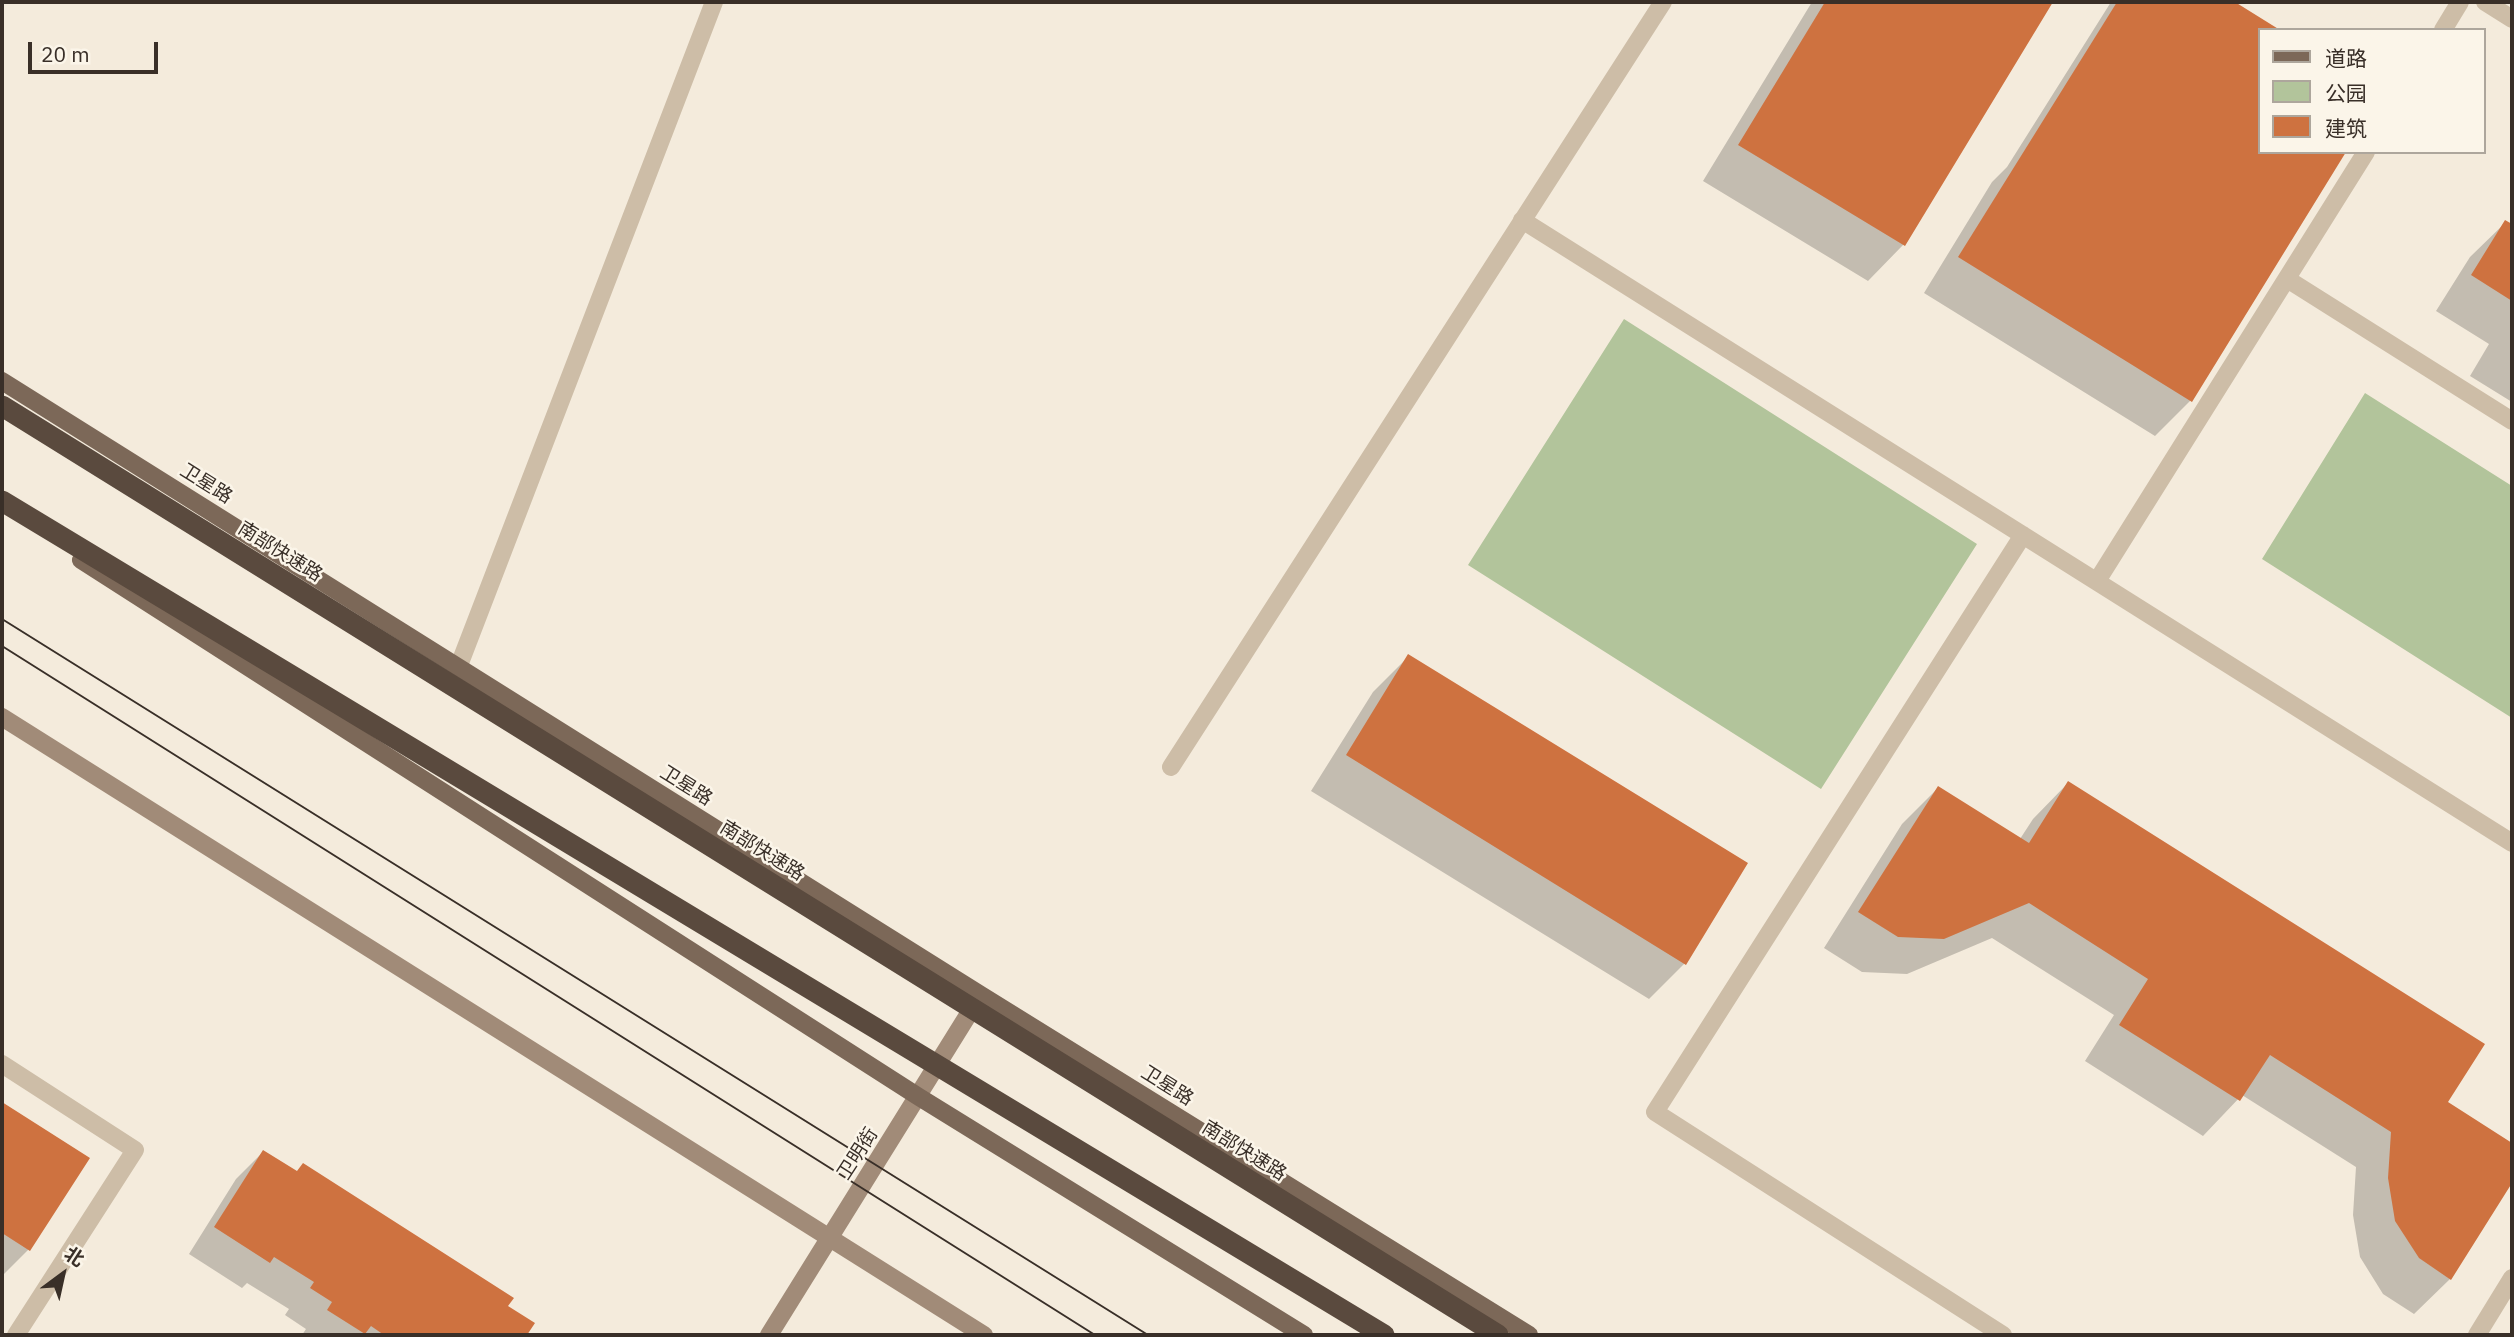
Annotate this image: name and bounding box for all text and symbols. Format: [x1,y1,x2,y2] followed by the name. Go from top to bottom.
[32,28,161,72] scale bar
[2258,28,2486,154] legend
[41,40,90,68] text: 20 m
[2325,44,2367,72] text: 道路
[2325,79,2367,107] text: 公园
[2325,114,2367,142] text: 建筑
[176,459,236,509] street label: 卫星路
[234,517,326,587] street label: 南部快速路
[656,761,716,811] street label: 卫星路
[716,816,808,886] street label: 南部快速路
[1137,1061,1197,1111] street label: 卫星路
[1198,1116,1290,1186] street label: 南部快速路
[833,1124,883,1184] street label: 卫明街
[28,1239,98,1309] north arrow
[60,1241,89,1272] text: 北

